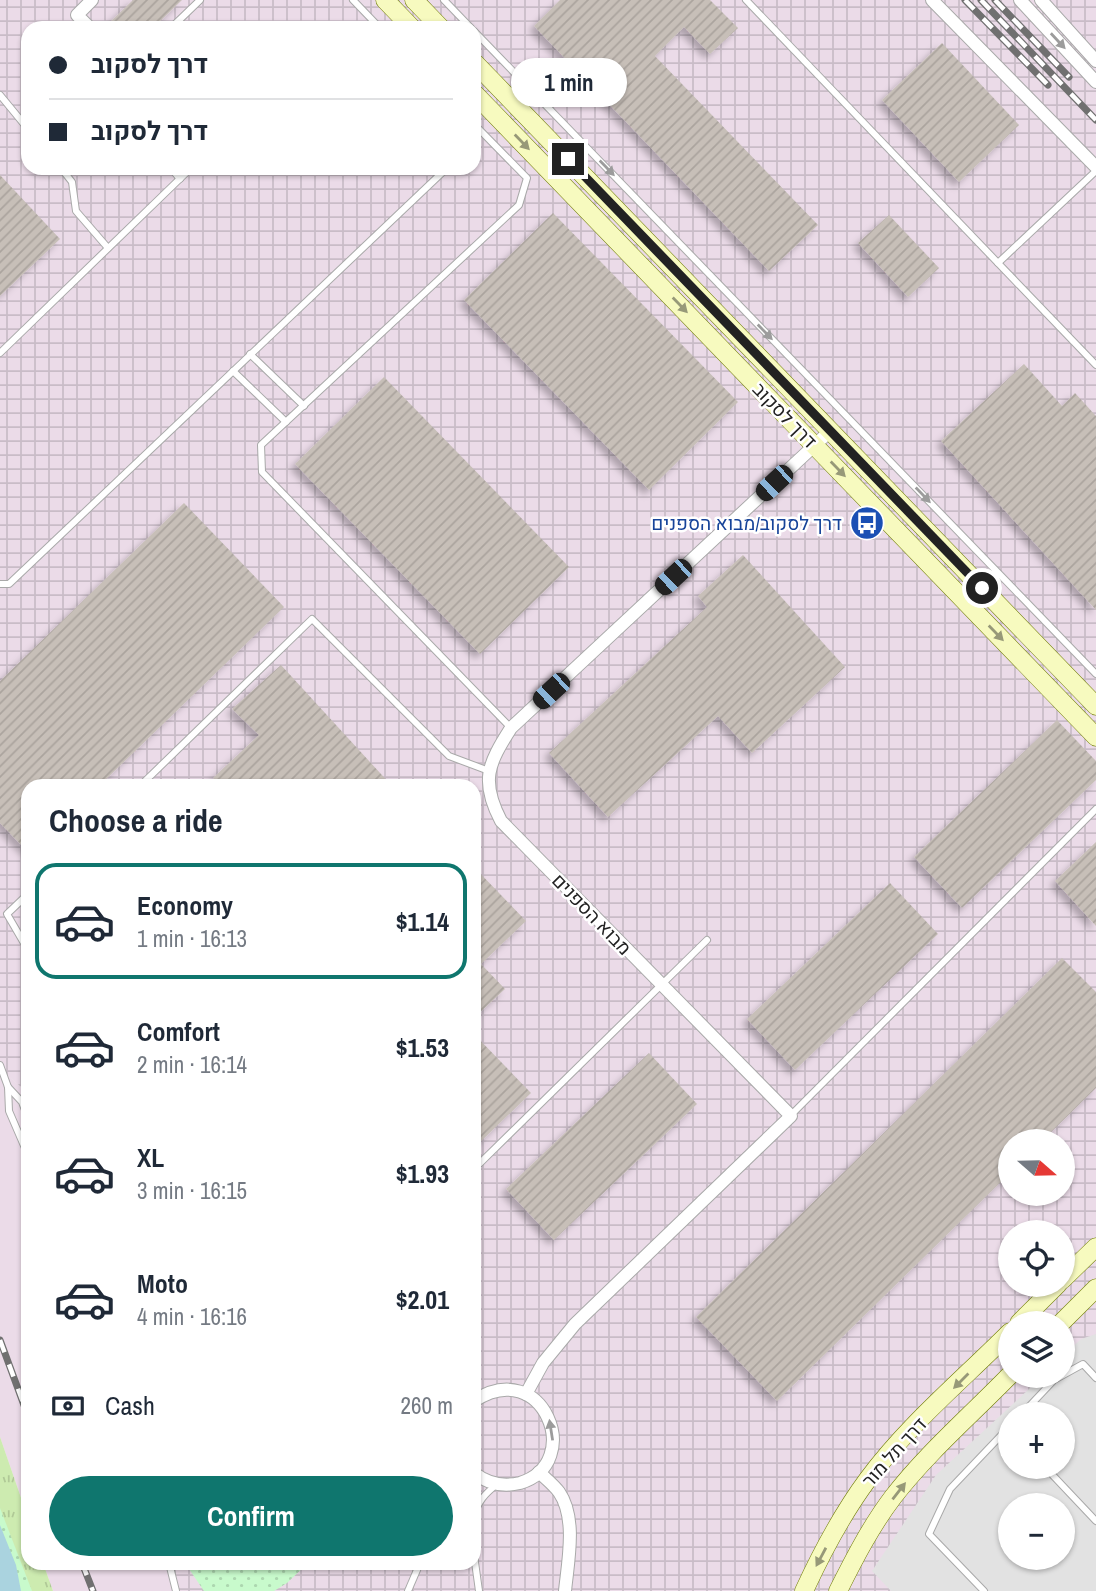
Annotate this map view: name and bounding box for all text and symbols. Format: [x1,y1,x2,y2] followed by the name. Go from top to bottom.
[1049,32,1065,49] one-way arrow
[91,46,208,81] text: דרך לסקוב
[510,58,626,106] callout: 1 min
[544,67,594,98] text: 1 min
[91,113,208,148] text: דרך לסקוב
[513,133,530,150] one-way arrow
[552,143,584,175] route end
[598,159,614,176] one-way arrow
[671,297,688,314] one-way arrow
[756,323,772,340] one-way arrow
[747,376,823,454] street label: דרך לסקוב
[829,460,845,477] one-way arrow
[752,461,797,505] car
[914,486,930,503] one-way arrow
[848,504,886,542] bus stop icon: דרך לסקוב/מבוא הספנים
[651,510,842,536] place label: דרך לסקוב/מבוא הספנים
[651,555,696,599] car
[966,572,998,604] route start
[987,624,1003,641] one-way arrow
[529,669,574,713] car
[49,799,223,842] text: Choose a ride
[546,868,638,960] street label: מבוא הספנים
[137,888,233,923] text: Economy
[53,890,116,953] icon: car
[396,904,449,939] text: $1.14
[137,923,247,954] text: 1 min · 16:13
[137,1014,220,1049] text: Comfort
[53,1016,116,1079] icon: car
[396,1030,449,1065] text: $1.53
[137,1049,247,1080] text: 2 min · 16:14
[998,1129,1074,1206] north arrow
[998,1129,1075,1570] map controls
[137,1140,164,1175] text: XL
[53,1142,116,1205] icon: car
[396,1156,449,1191] text: $1.93
[137,1175,247,1206] text: 3 min · 16:15
[998,1220,1075,1297] button: locate
[137,1266,188,1301] text: Moto
[53,1268,116,1331] icon: car
[396,1282,449,1317] text: $2.01
[137,1301,247,1332] text: 4 min · 16:16
[998,1311,1075,1388] button: layers
[953,1372,970,1389] one-way arrow
[49,1387,87,1425] icon: cash
[105,1388,155,1423] text: Cash
[401,1390,453,1421] text: 260 m
[998,1402,1075,1479] button: +
[856,1411,932,1493] street label: דרך תל מור
[545,1419,556,1441] one-way arrow
[49,1476,453,1556] button: Confirm
[891,1482,906,1500] one-way arrow
[998,1493,1075,1570] button: −
[815,1548,827,1568] one-way arrow

